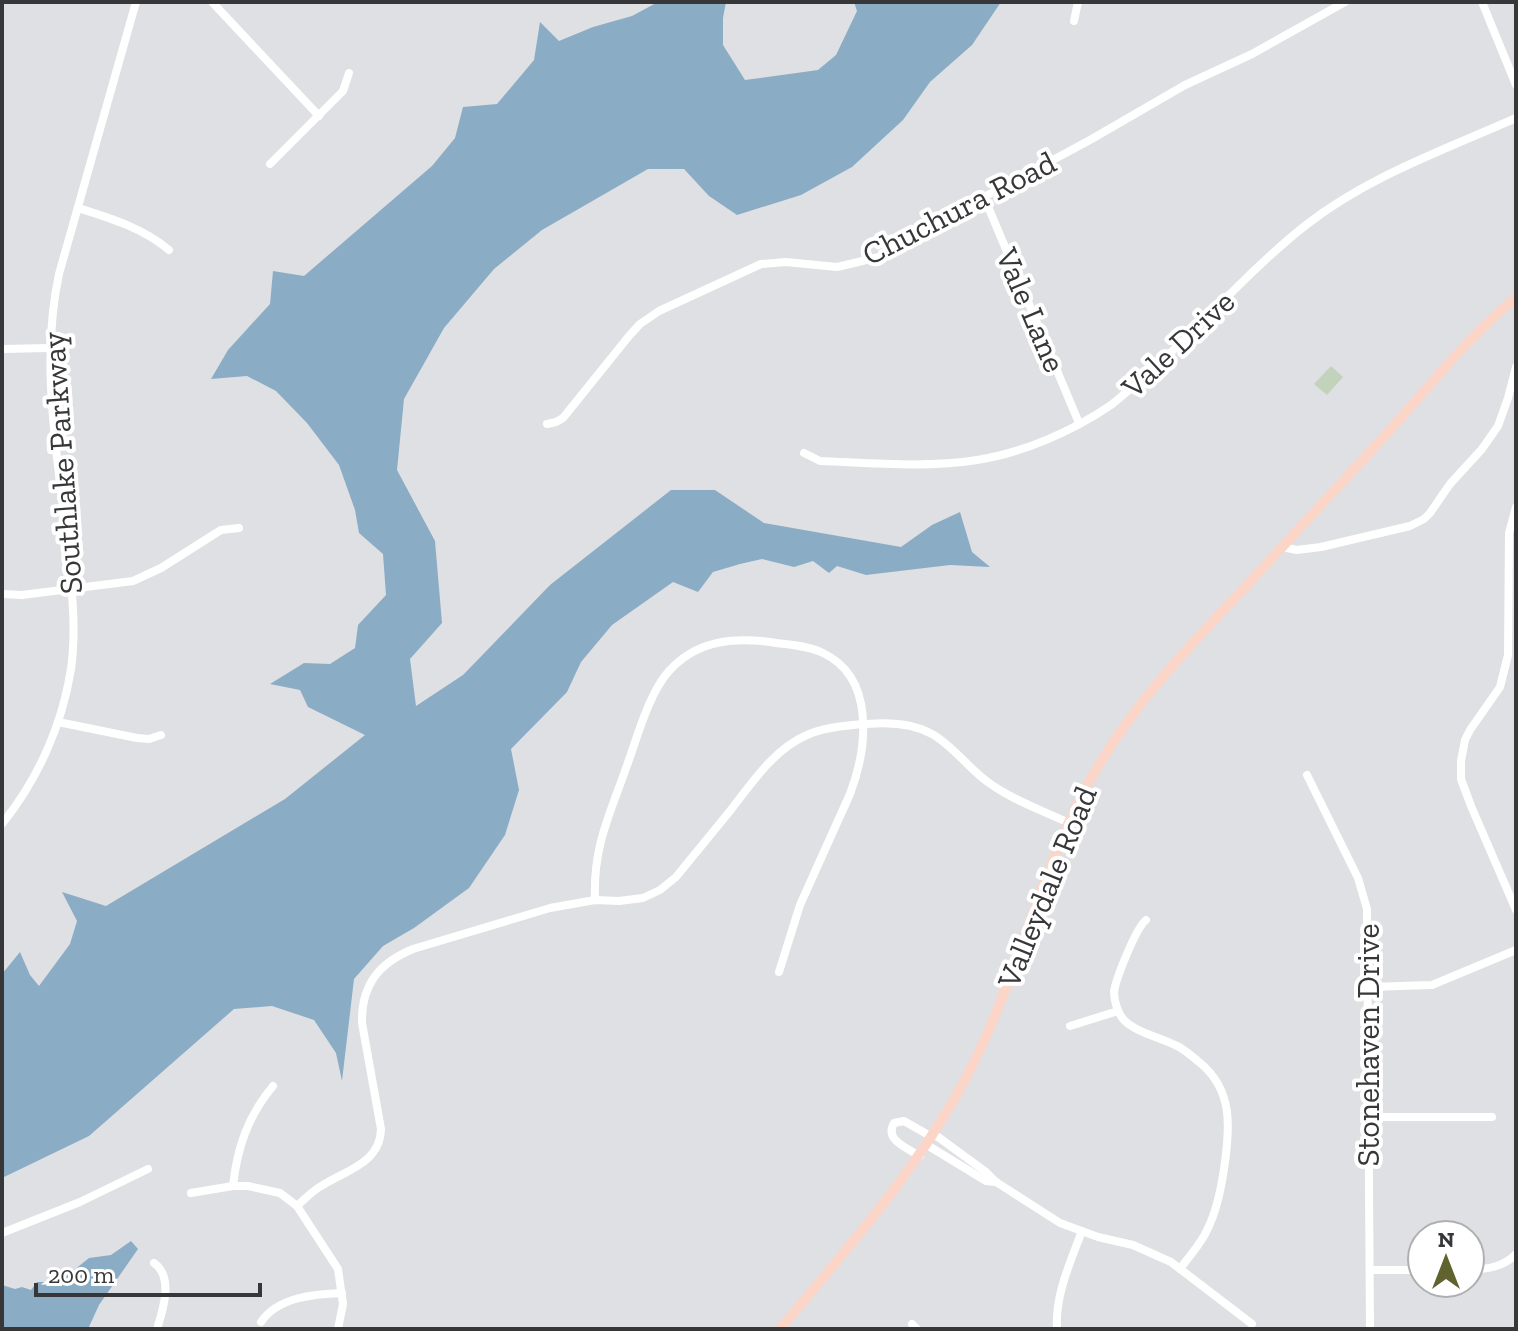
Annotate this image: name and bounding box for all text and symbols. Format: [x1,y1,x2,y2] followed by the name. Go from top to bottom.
[856,143,1063,273] street label: Chuchura Road
[987,241,1074,378] street label: Vale Lane
[1113,282,1242,406] street label: Vale Drive
[34,330,90,595] street label: Southlake Parkway
[989,780,1105,994] street label: Valleydale Road
[1349,923,1387,1167] street label: Stonehaven Drive
[1406,1219,1486,1299] north arrow
[1438,1226,1455,1253] text: N
[36,1247,260,1297] scale bar
[48,1260,114,1289] text: 200 m

